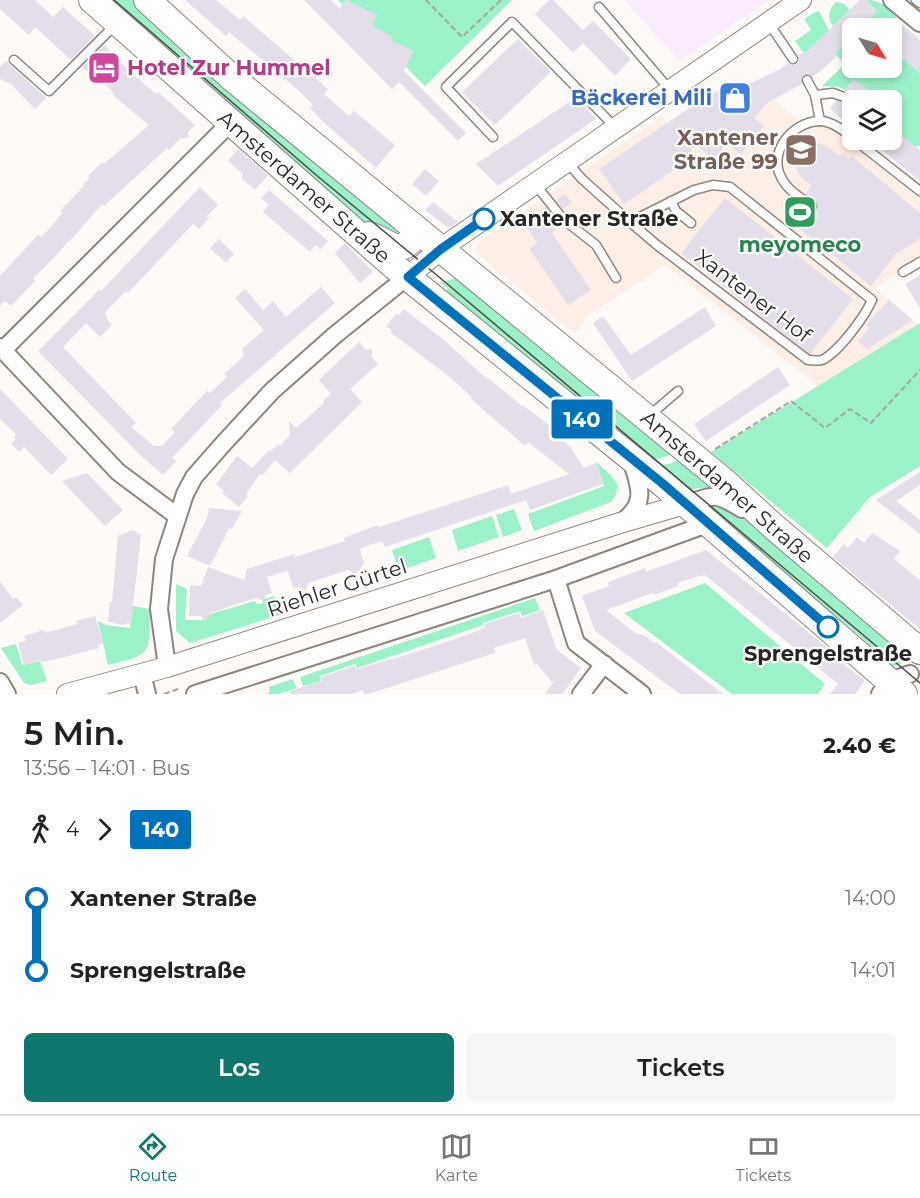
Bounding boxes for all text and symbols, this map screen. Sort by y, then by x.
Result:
north arrow [842,18,902,78]
map controls [842,18,902,150]
hotel icon: Hotel Zur Hummel [86,50,122,86]
place label: Hotel Zur Hummel [127,55,331,80]
shop icon: Bäckerei Mili [717,80,753,116]
place label: Bäckerei Mili [571,85,712,110]
button: layers [842,90,902,150]
street label: Amsterdamer Straße [213,105,396,268]
place label: Xantener Straße 99 [674,125,778,174]
school or university icon: Xantener Straße 99 [783,132,819,168]
sports icon: meyomeco [782,194,818,230]
place label: Xantener Straße [500,206,678,231]
marker: Xantener Straße [473,208,495,230]
place label: meyomeco [739,232,862,257]
street label: Xantener Hof [690,244,817,348]
line badge: 140 [548,400,616,438]
street label: Amsterdamer Straße [636,405,819,568]
text: 140 [564,407,600,432]
street label: Riehler Gürtel [264,553,410,622]
marker: Sprengelstraße [817,616,839,638]
place label: Sprengelstraße [744,641,912,666]
text: 5 Min. [24,713,124,753]
text: 2.40 € [823,732,896,759]
text: 13:56 – 14:01 · Bus [24,756,190,780]
icon: walk [24,813,57,846]
icon: forward [88,813,121,846]
text: 4 [66,817,79,841]
text: 140 [142,817,179,842]
text: Xantener Straße [70,885,257,912]
text: 14:00 [845,886,896,910]
text: Sprengelstraße [70,957,246,984]
text: 14:01 [851,958,896,982]
button: Los [24,1033,454,1102]
button: Tickets [466,1033,896,1102]
tab: Route [129,1130,177,1185]
tab: Karte [435,1130,478,1185]
tab: Tickets [736,1130,791,1185]

